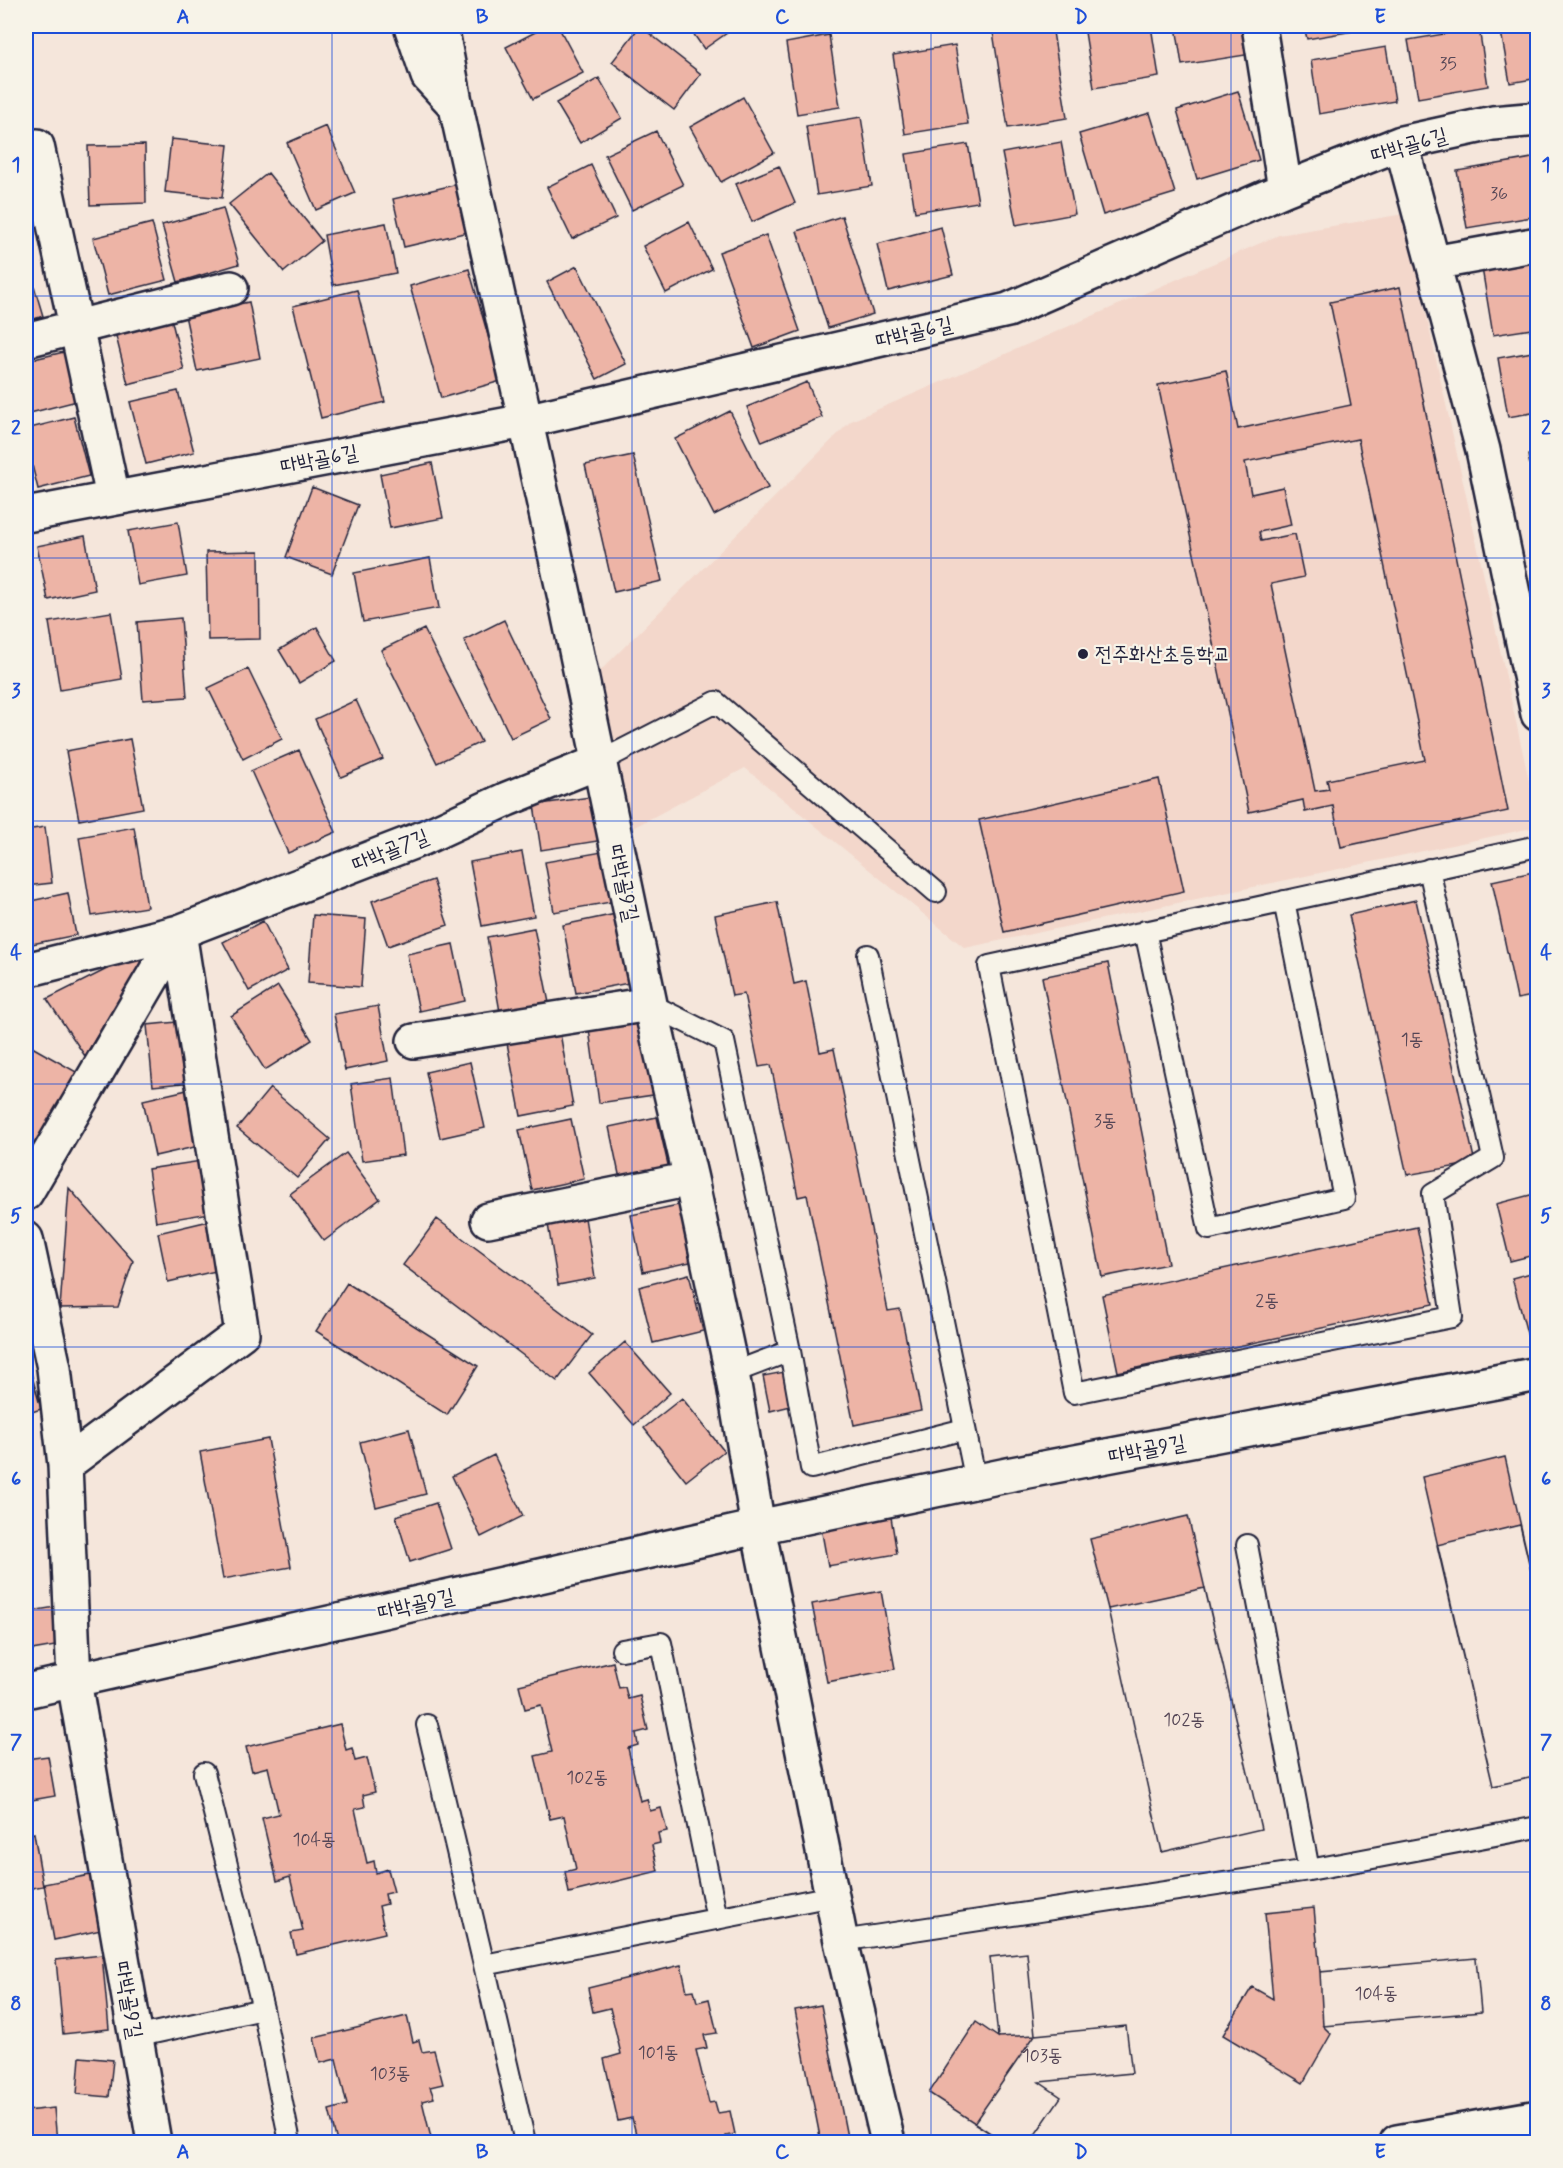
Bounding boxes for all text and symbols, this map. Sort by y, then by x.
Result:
text: A [176,4,190,31]
text: B [476,4,489,31]
text: C [775,4,790,31]
text: D [1074,4,1088,31]
text: E [1374,4,1386,31]
house number: 35 [1439,52,1457,76]
street label: 따박골6길 [1368,122,1451,170]
text: 1 [12,152,20,179]
text: 1 [1542,152,1550,179]
house number: 36 [1490,182,1508,206]
street label: 따박골6길 [873,310,956,355]
text: 2 [11,415,21,442]
text: 2 [1541,415,1551,442]
street label: 따박골6길 [278,439,360,481]
place label: 전주화산초등학교 [1095,641,1230,669]
marker: 전주화산초등학교 [1076,647,1090,661]
text: 3 [11,678,21,705]
text: 3 [1541,678,1551,705]
street label: 따박골7길 [348,823,433,879]
street label: 따박골9길 [601,842,645,924]
text: 4 [10,940,22,967]
text: 4 [1540,940,1552,967]
house number: 1동 [1401,1028,1423,1052]
house number: 3동 [1094,1109,1116,1133]
text: 5 [10,1203,22,1230]
text: 5 [1540,1203,1552,1230]
house number: 2동 [1255,1289,1279,1313]
street label: 따박골9길 [1106,1429,1188,1471]
text: 6 [11,1466,21,1493]
text: 6 [1541,1466,1551,1493]
street label: 따박골9길 [375,1583,457,1627]
house number: 102동 [1163,1708,1205,1732]
text: 7 [10,1729,22,1756]
text: 7 [1540,1729,1552,1756]
house number: 102동 [566,1766,608,1790]
house number: 104동 [292,1828,336,1852]
street label: 따박골9길 [107,1959,149,2041]
house number: 104동 [1354,1982,1398,2006]
text: 8 [10,1991,22,2018]
text: 8 [1540,1991,1552,2018]
house number: 101동 [638,2041,678,2065]
house number: 103동 [1022,2044,1062,2068]
house number: 103동 [370,2062,410,2086]
text: A [176,2139,190,2166]
text: B [476,2139,489,2166]
text: C [775,2139,790,2166]
text: D [1074,2139,1088,2166]
text: E [1374,2139,1386,2166]

